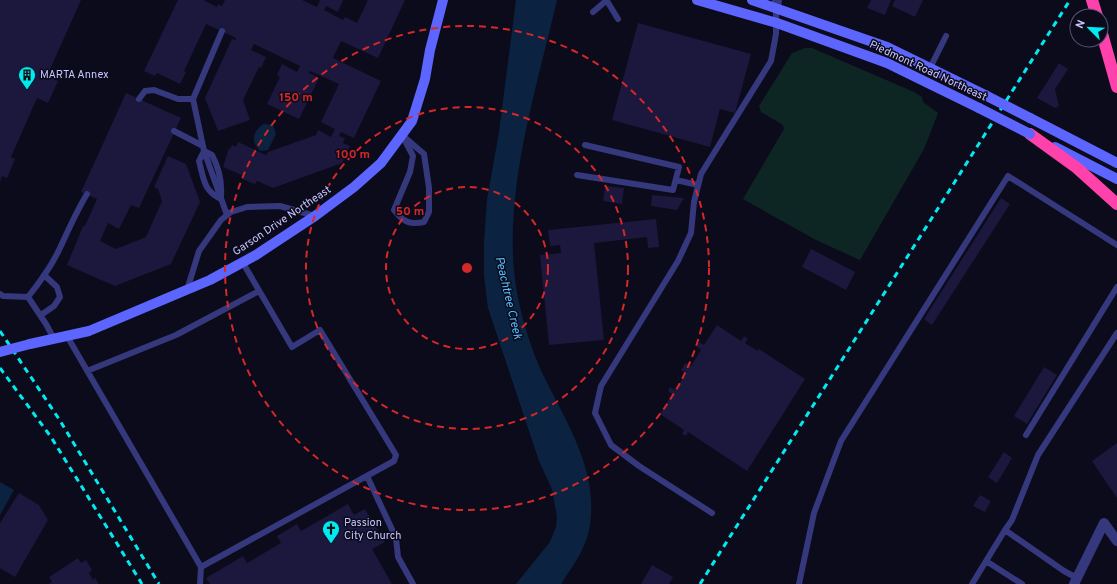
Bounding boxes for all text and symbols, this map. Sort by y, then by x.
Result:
north arrow [1069,8,1109,48]
text: N [1073,18,1089,31]
street label: Piedmont Road Northeast [867,38,989,104]
building icon: MARTA Annex [17,65,37,90]
place label: MARTA Annex [40,68,109,82]
text: 150 m [279,90,313,106]
text: 100 m [336,147,370,163]
street label: Garson Drive Northeast [230,183,334,259]
text: 50 m [396,204,424,220]
water label: Peachtree Creek [491,255,526,342]
centre of rings [460,261,474,275]
place label: Passion City Church [344,516,402,543]
church icon: Passion City Church [321,519,341,544]

